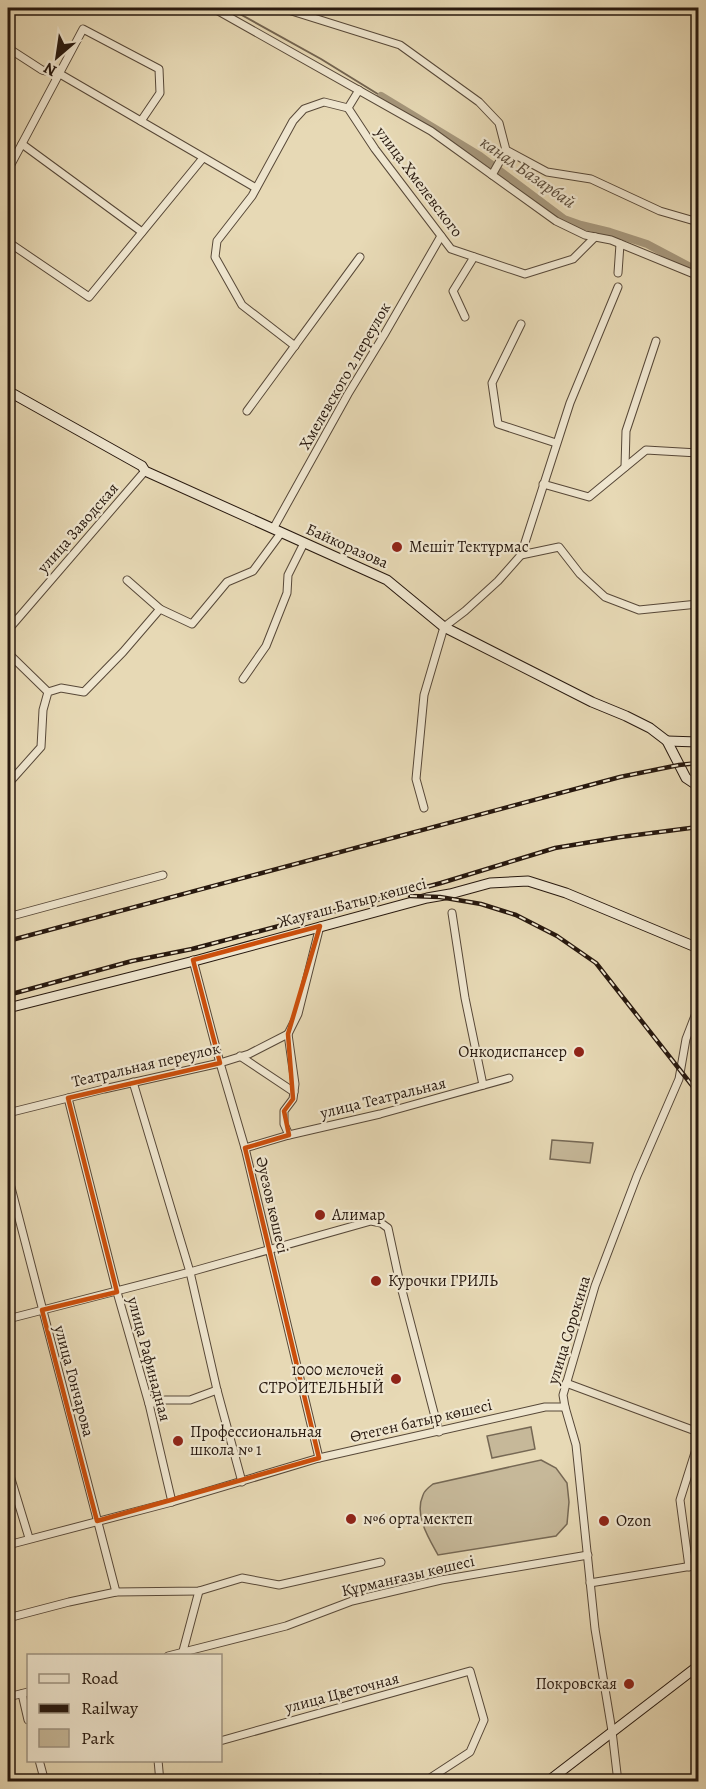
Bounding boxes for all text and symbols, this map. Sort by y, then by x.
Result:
north arrow [27,27,87,87]
text: N [39,57,61,82]
street label: улица Хмелевского [370,121,468,242]
water label: канал Базарбай [475,130,581,214]
street label: Хмелевского 2 переулок [294,298,396,454]
street label: улица Заводская [32,478,124,579]
street label: Байкоразова [302,518,392,574]
place label: Мешіт Тектұрмас [409,536,529,558]
marker: Мешіт Тектұрмас [390,540,404,554]
street label: Жауғаш Батыр көшесі [275,873,429,933]
street label: Театральная переулок [70,1037,222,1093]
place label: Онкодиспансер [458,1041,567,1063]
marker: Онкодиспансер [572,1045,586,1059]
street label: улица Театральная [317,1072,448,1124]
street label: Әуезов көшесі [250,1154,294,1256]
place label: Алимар [331,1204,385,1226]
marker: Алимар [313,1208,327,1222]
place label: Курочки ГРИЛЬ [388,1270,498,1292]
street label: улица Сорокина [542,1272,596,1388]
marker: Курочки ГРИЛЬ [369,1274,383,1288]
street label: улица Рафинадная [122,1293,176,1424]
street label: улица Гончарова [48,1322,100,1440]
place label: 1000 мелочей СТРОИТЕЛЬНЫЙ [259,1359,384,1399]
marker: 1000 мелочей СТРОИТЕЛЬНЫЙ [389,1372,403,1386]
street label: Өтеген батыр көшесі [348,1394,494,1448]
place label: Профессиональная школа № 1 [190,1421,322,1461]
marker: Профессиональная школа № 1 [171,1434,185,1448]
place label: №6 орта мектеп [363,1508,473,1530]
place label: Ozon [616,1510,651,1532]
marker: №6 орта мектеп [344,1512,358,1526]
marker: Ozon [597,1514,611,1528]
street label: Құрманғазы көшесі [339,1550,477,1602]
legend [27,1654,222,1762]
text: Road [81,1666,119,1690]
street label: улица Цветочная [281,1667,402,1719]
place label: Покровская [535,1673,617,1695]
marker: Покровская [622,1677,636,1691]
text: Railway [81,1696,139,1720]
text: Park [81,1726,115,1750]

